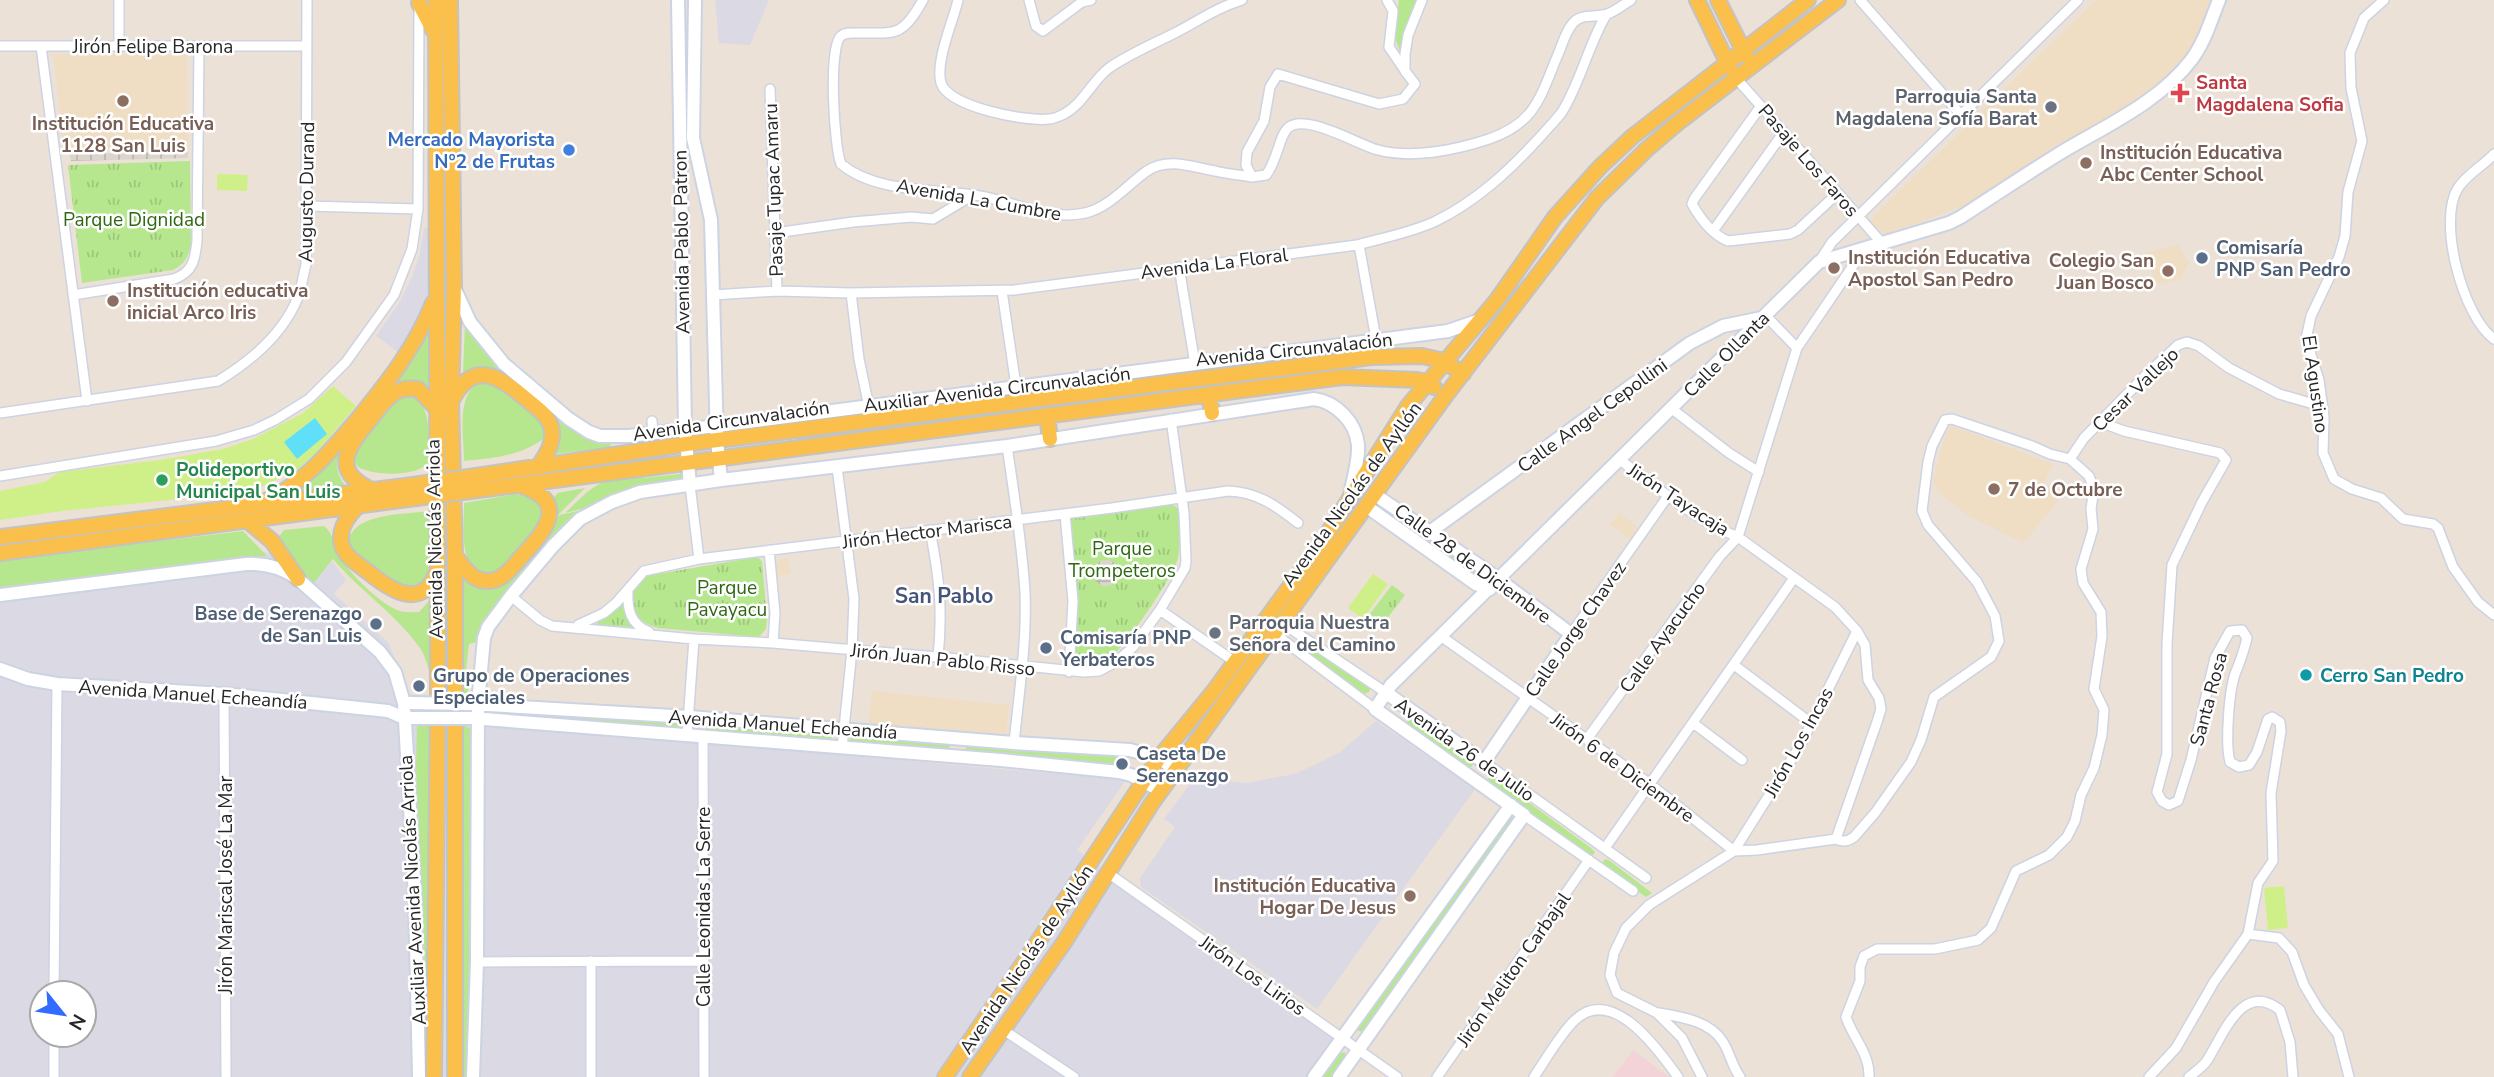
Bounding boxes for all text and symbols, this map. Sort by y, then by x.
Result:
street label: Jirón Felipe Barona [72,34,233,60]
place label: Santa Magdalena Sofia [2196,70,2344,118]
marker: Santa Magdalena Sofia [2170,83,2190,103]
place label: Parroquia Santa Magdalena Sofía Barat [1835,84,2038,132]
marker: Institución Educativa 1128 San Luis [115,93,131,109]
street label: Pasaje Los Faros [1752,99,1865,223]
marker: Parroquia Santa Magdalena Sofía Barat [2043,99,2059,115]
street label: Pasaje Tupac Amaru [758,103,790,277]
place label: Institución Educativa 1128 San Luis [32,111,214,159]
street label: Augusto Durand [293,121,321,263]
place label: Mercado Mayorista N°2 de Frutas [387,127,555,175]
place label: Institución Educativa Abc Center School [2100,140,2282,188]
marker: Mercado Mayorista N°2 de Frutas [561,142,577,158]
street label: Avenida Pablo Patron [667,150,697,334]
marker: Institución Educativa Abc Center School [2078,155,2094,171]
street label: Avenida La Cumbre [894,173,1063,227]
park label: Parque Dignidad [63,207,205,233]
place label: Comisaría PNP San Pedro [2216,235,2351,283]
street label: Avenida La Floral [1139,242,1290,286]
place label: Institución Educativa Apostol San Pedro [1848,245,2030,293]
place label: Colegio San Juan Bosco [2049,248,2154,296]
marker: Comisaría PNP San Pedro [2194,250,2210,266]
marker: Institución Educativa Apostol San Pedro [1826,260,1842,276]
marker: Colegio San Juan Bosco [2160,263,2176,279]
place label: Institución educativa inicial Arco Iris [127,278,308,326]
marker: Institución educativa inicial Arco Iris [105,293,121,309]
street label: Calle Ollanta [1678,306,1776,404]
street label: Avenida Circunvalación [1194,327,1394,373]
street label: El Agustino [2295,334,2335,435]
street label: Cesar Vallejo [2087,342,2185,438]
street label: Calle Angel Cepollini [1512,352,1673,479]
street label: Auxiliar Avenida Circunvalación [862,361,1132,419]
street label: Avenida Circunvalación [631,394,831,448]
street label: Avenida Nicolás de Ayllón [1276,397,1428,593]
street label: Avenida Nicolás Arriola [420,439,450,639]
place label: Polideportivo Municipal San Luis [176,457,340,505]
street label: Jirón Tayacaja [1622,457,1734,542]
marker: Polideportivo Municipal San Luis [154,472,170,488]
place label: 7 de Octubre [2008,477,2123,503]
marker: 7 de Octubre [1986,481,2002,497]
street label: Calle 28 de Diciembre [1389,498,1556,630]
street label: Jirón Hector Marisca [840,509,1014,555]
park label: Parque Trompeteros [1068,536,1176,584]
street label: Calle Jorge Chavez [1519,556,1633,703]
park label: Parque Pavayacu [687,575,767,623]
street label: Calle Ayacucho [1614,577,1712,698]
district label: San Pablo [895,582,993,610]
place label: Base de Serenazgo de San Luis [194,601,362,649]
place label: Parroquia Nuestra Señora del Camino [1229,610,1396,658]
marker: Base de Serenazgo de San Luis [368,616,384,632]
place label: Comisaría PNP Yerbateros [1059,625,1191,673]
marker: Parroquia Nuestra Señora del Camino [1207,625,1223,641]
street label: Jirón Juan Pablo Risso [848,637,1037,683]
marker: Comisaría PNP Yerbateros [1038,640,1054,656]
street label: Santa Rosa [2184,649,2234,749]
place label: Grupo de Operaciones Especiales [433,663,630,711]
place label: Cerro San Pedro [2320,663,2464,689]
marker: Cerro San Pedro [2298,667,2314,683]
street label: Avenida Manuel Echeandía [77,674,308,716]
marker: Grupo de Operaciones Especiales [411,678,427,694]
street label: Jirón Los Incas [1757,683,1840,803]
street label: Avenida 26 de Julio [1389,692,1540,808]
street label: Avenida Manuel Echeandía [667,704,898,746]
street label: Jirón 6 de Diciembre [1544,706,1700,829]
place label: Caseta De Serenazgo [1136,741,1229,789]
street label: Auxiliar Avenida Nicolás Arriola [393,754,433,1026]
marker: Caseta De Serenazgo [1114,756,1130,772]
street label: Jirón Mariscal José La Mar [213,775,239,995]
street label: Calle Leonidas La Serre [691,807,717,1007]
street label: Avenida Nicolás de Ayllón [954,860,1100,1059]
place label: Institución Educativa Hogar De Jesus [1214,873,1396,921]
street label: Jirón Meliton Carbajal [1450,887,1577,1053]
marker: Institución Educativa Hogar De Jesus [1402,888,1418,904]
street label: Jirón Los Lirios [1193,929,1311,1022]
north arrow [28,979,98,1049]
text: N [62,1009,92,1035]

